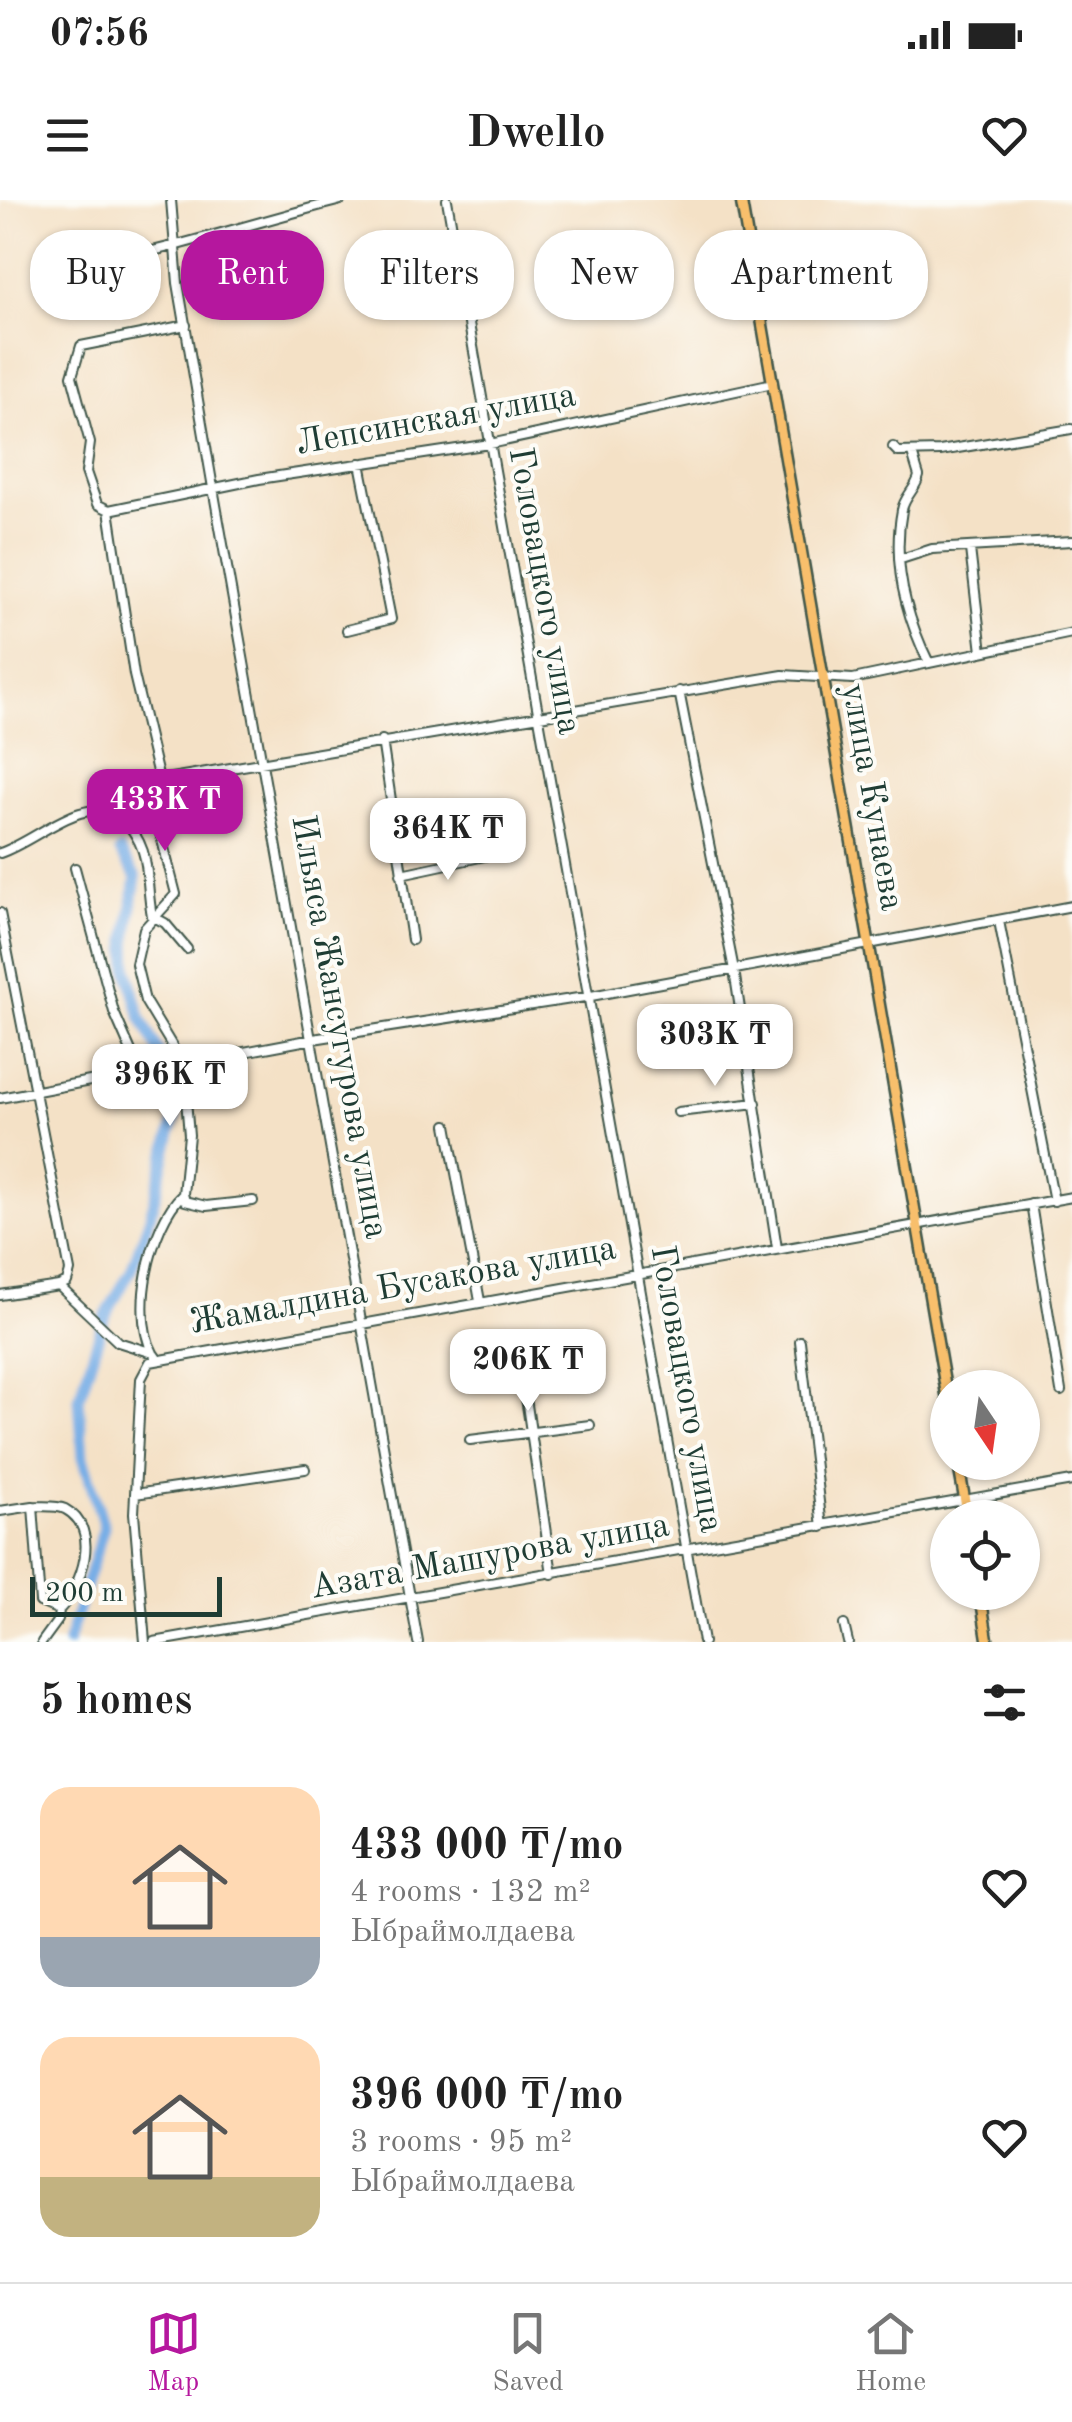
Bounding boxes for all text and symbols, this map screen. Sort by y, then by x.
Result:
text: 07:56 [50,16,149,54]
icon: menu [40,108,95,163]
icon: heart [977,108,1032,163]
text: Dwello [466,112,606,157]
chip: Buy [30,230,161,320]
chip: Rent [181,230,324,320]
chip: Filters [344,230,514,320]
chip: New [534,230,674,320]
chip: Apartment [694,230,928,320]
street label: Лепсинская улица [293,378,579,462]
street label: Головацкого улица [502,445,586,737]
street label: улица Кунаева [835,681,909,913]
pin: 433K ₸ [84,769,246,854]
text: 433K ₸ [109,785,221,817]
pin: 364K ₸ [367,798,529,883]
street label: Ильяса Жансугурова улица [284,812,394,1242]
text: 364K ₸ [392,814,504,846]
pin: 303K ₸ [634,1004,796,1089]
text: 303K ₸ [659,1020,771,1052]
pin: 396K ₸ [89,1044,251,1129]
text: 396K ₸ [114,1060,226,1092]
street label: Жамалдина Бусакова улица [187,1231,619,1341]
street label: Головацкого улица [644,1243,728,1535]
pin: 206K ₸ [447,1329,609,1414]
text: 206K ₸ [472,1345,584,1377]
north arrow [930,1370,1040,1480]
map controls [930,1370,1040,1610]
button: locate [930,1500,1040,1610]
street label: Азата Машурова улица [308,1508,672,1606]
scale bar [30,1572,222,1616]
text: 200 m [45,1580,124,1608]
icon: filters [977,1675,1032,1730]
text: 5 homes [40,1681,192,1723]
text: 433 000 ₸/mo [350,1826,623,1868]
icon: home [120,1827,240,1947]
icon: heart [977,1860,1032,1915]
text: 4 rooms · 132 m² [350,1877,591,1909]
text: Ыбраймолдаева [350,1917,575,1949]
text: 396 000 ₸/mo [350,2076,623,2118]
icon: home [120,2077,240,2197]
icon: heart [977,2110,1032,2165]
text: 3 rooms · 95 m² [350,2127,572,2159]
text: Ыбраймолдаева [350,2167,575,2199]
tab: Map [146,2306,201,2401]
tab: Saved [492,2306,564,2401]
tab: Home [855,2306,926,2401]

